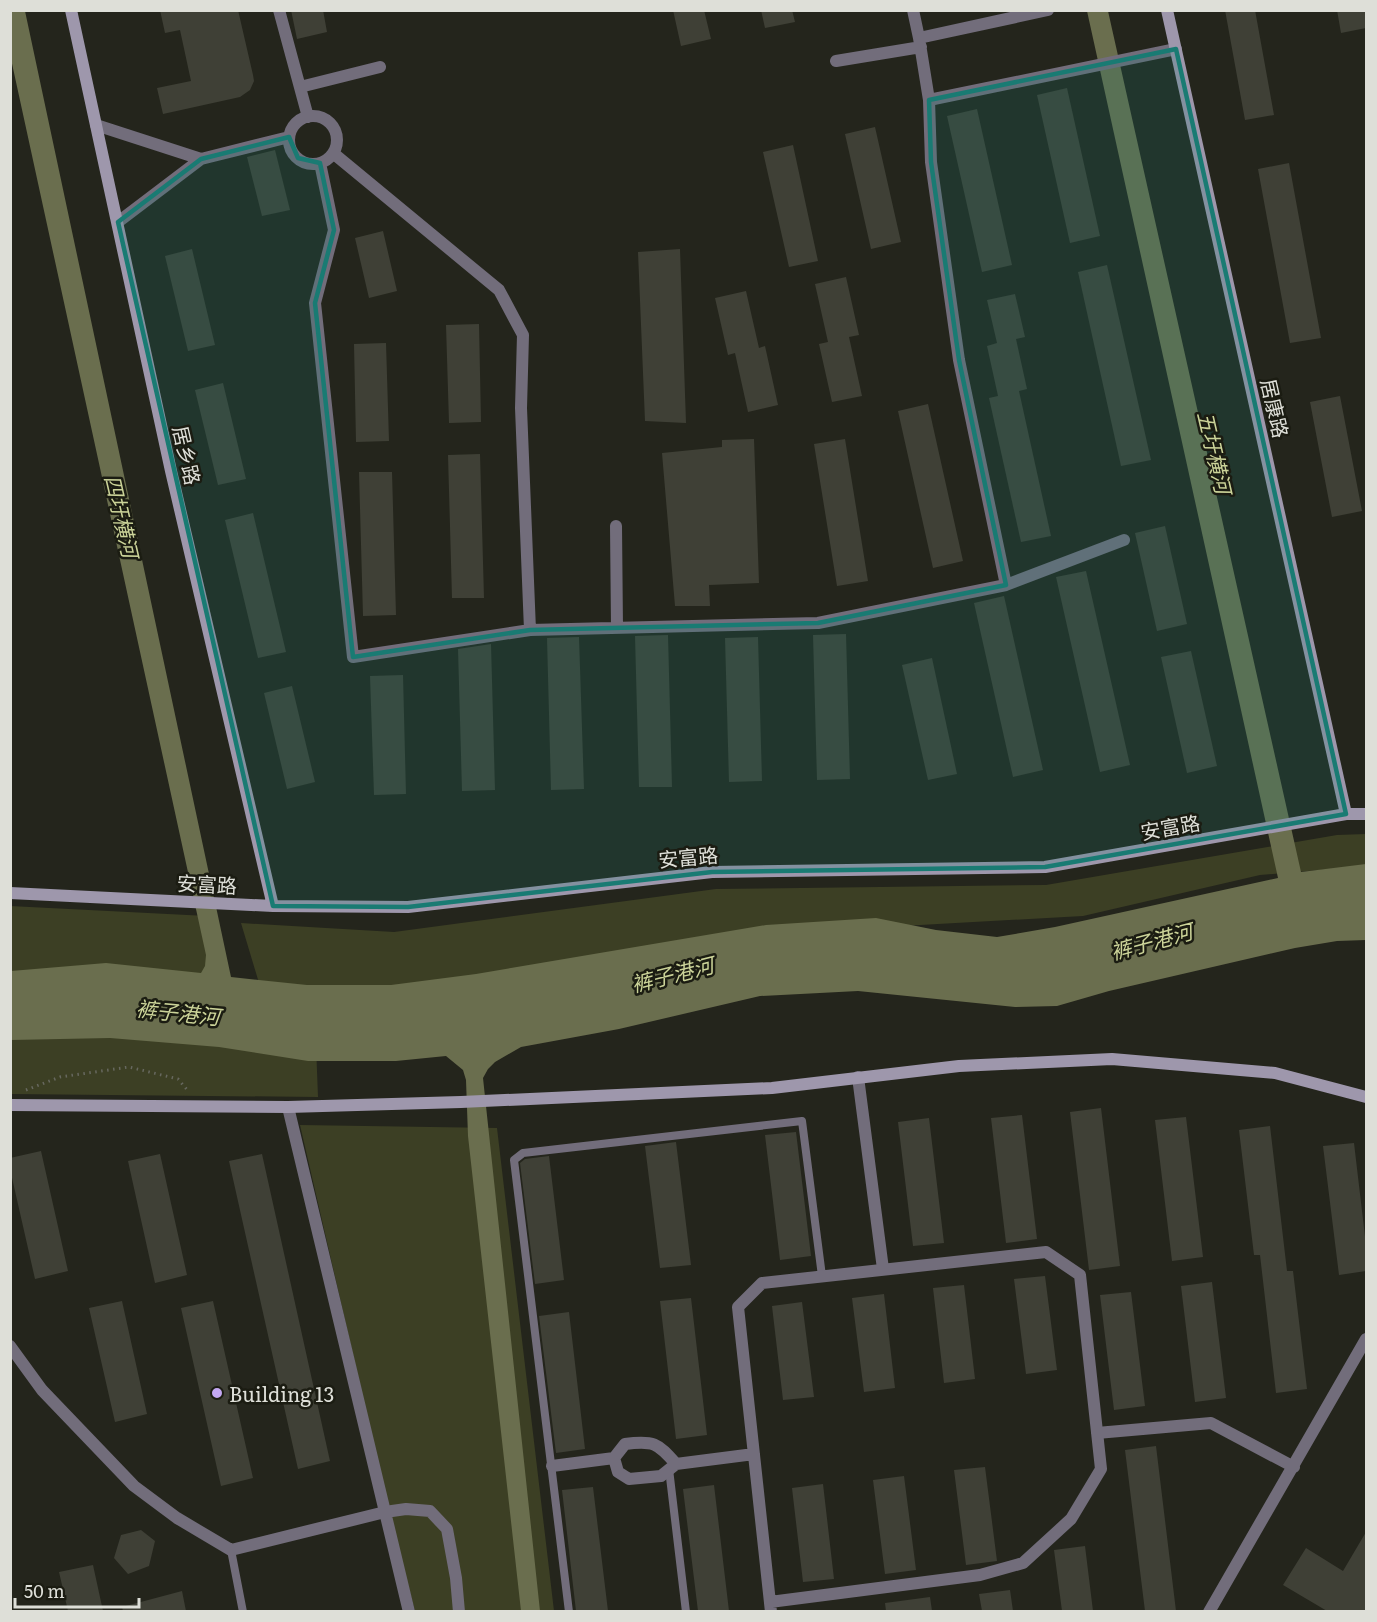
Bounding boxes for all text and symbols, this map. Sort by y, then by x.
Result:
street label: 居康路 [1255,375,1297,441]
water label: 五圩横河 [1191,408,1241,500]
street label: 居乡路 [167,422,209,488]
water label: 四圩横河 [98,472,148,564]
street label: 安富路 [1138,806,1202,846]
street label: 安富路 [657,838,719,874]
street label: 安富路 [176,866,238,900]
water label: 裤子港河 [1106,913,1199,966]
water label: 裤子港河 [627,947,720,998]
water label: 裤子港河 [135,991,225,1031]
place label: Building 13 [229,1378,334,1408]
marker: Building 13 [210,1386,224,1400]
scale bar [15,1571,140,1609]
text: 50 m [24,1577,65,1604]

